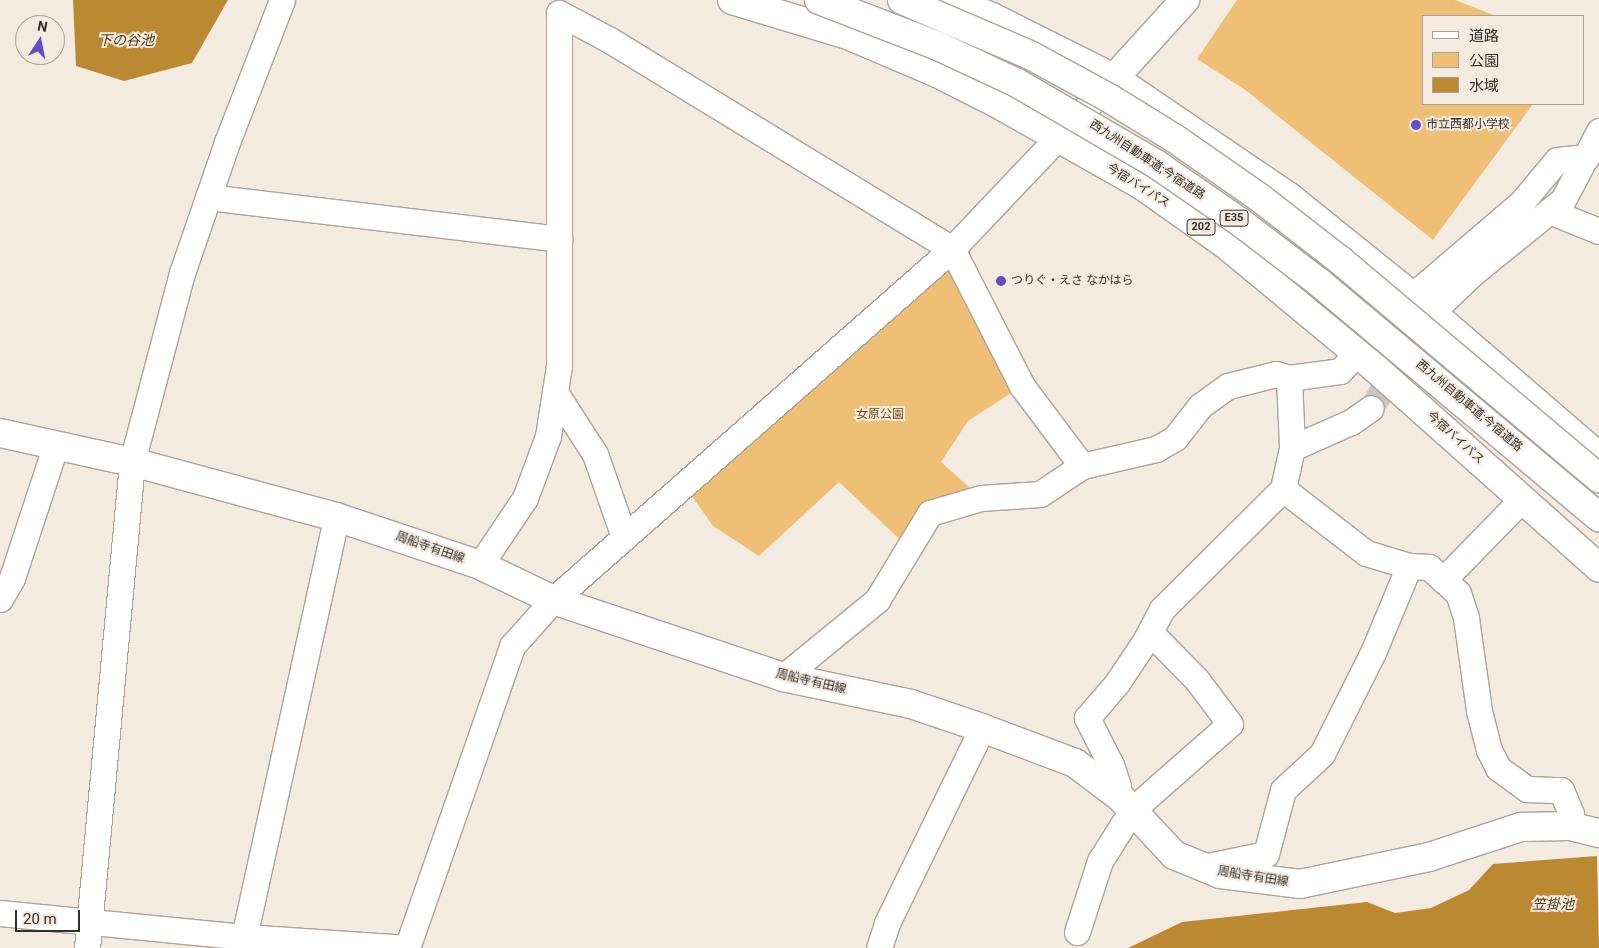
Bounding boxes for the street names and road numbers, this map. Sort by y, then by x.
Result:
street label: 西九州自動車道;今宿道路 [1087,117,1207,203]
street label: 今宿バイパス [1104,161,1172,211]
road number: E35 [1219,210,1249,227]
road number: 202 [1186,218,1216,236]
street label: 西九州自動車道;今宿道路 [1413,357,1525,455]
street label: 今宿バイパス [1423,409,1487,467]
street label: 周船寺有田線 [394,529,466,567]
street label: 周船寺有田線 [774,667,848,697]
street label: 周船寺有田線 [1216,864,1290,890]

